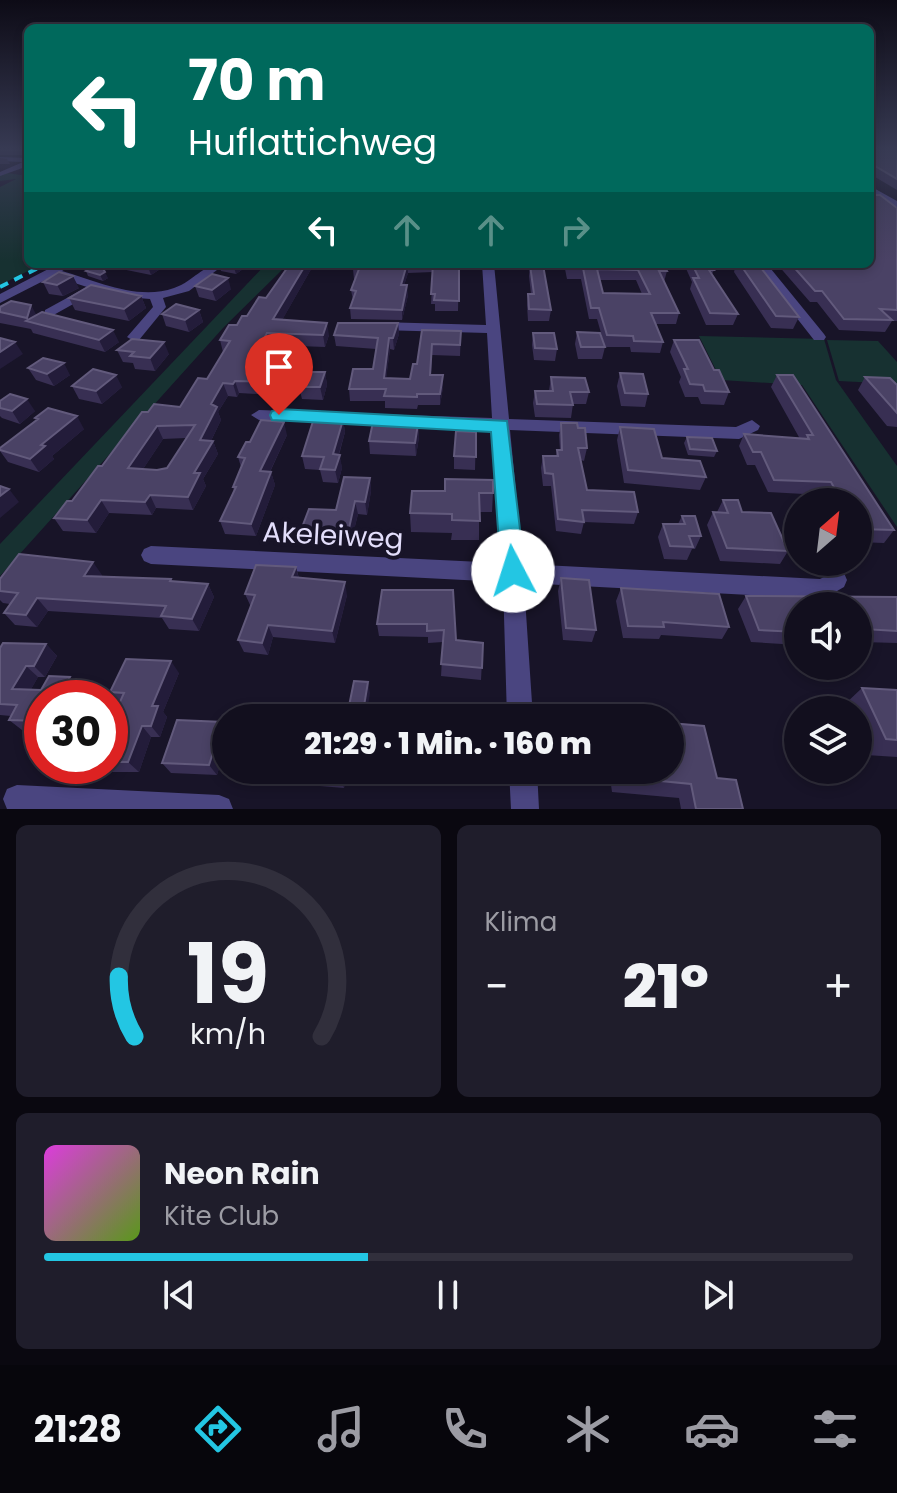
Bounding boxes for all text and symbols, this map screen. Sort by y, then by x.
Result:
text: 70 m [188,41,326,120]
icon: left [56,56,160,160]
text: Huflattichweg [188,117,437,168]
icon: left [301,208,345,252]
icon: ahead [385,208,429,252]
icon: ahead [469,208,513,252]
icon: right [553,208,597,252]
pin [245,333,313,415]
icon: arrive [257,345,301,389]
north arrow [784,488,872,576]
map controls [784,488,872,784]
street label: Akeleiweg [262,512,404,559]
position arrow [471,529,555,613]
button: sound [784,592,872,680]
speed limit sign: 30 [24,680,128,784]
button: layers [784,696,872,784]
text: 21:29 · 1 Min. · 160 m [304,722,592,765]
text: Klima [485,904,557,940]
text: 19 [187,916,269,1032]
text: 21° [623,945,709,1029]
text: − [485,956,509,1017]
text: + [823,956,853,1017]
text: km/h [190,1014,266,1054]
text: Neon Rain [164,1152,320,1195]
text: Kite Club [164,1198,279,1234]
icon: previous [157,1273,201,1317]
icon: pause [426,1273,470,1317]
icon: next [696,1273,740,1317]
icon: directions [190,1401,246,1457]
icon: music [313,1401,369,1457]
icon: phone [437,1401,493,1457]
icon: climate [560,1401,616,1457]
icon: car [684,1401,740,1457]
icon: filters [807,1401,863,1457]
text: 21:28 [34,1404,122,1455]

